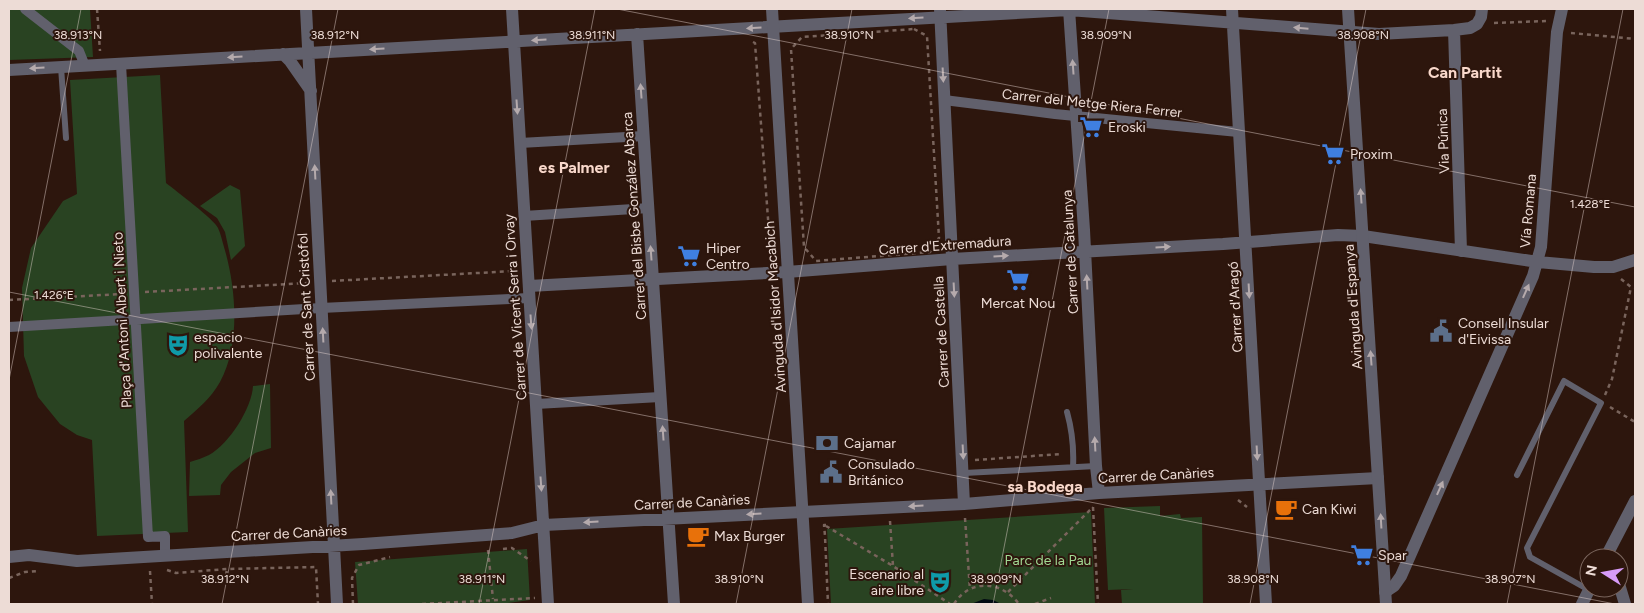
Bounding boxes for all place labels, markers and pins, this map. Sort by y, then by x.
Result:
supermarket icon: Eroski [1078,114,1104,140]
place label: Eroski [1108,119,1146,136]
supermarket icon: Proxim [1320,141,1346,167]
place label: Proxim [1350,146,1393,163]
place label: Hiper Centro [706,240,750,273]
supermarket icon: Hiper Centro [676,243,702,269]
supermarket icon: Mercat Nou [1005,267,1031,293]
place label: Mercat Nou [981,295,1055,312]
place label: Consell Insular d'Eivissa [1458,315,1549,348]
public building icon: Consell Insular d'Eivissa [1428,318,1454,344]
place label: espacio polivalente [194,329,263,362]
theatre icon: espacio polivalente [165,332,191,358]
bank icon: Cajamar [814,430,840,456]
place label: Cajamar [844,435,896,452]
place label: Consulado Británico [848,456,915,489]
public building icon: Consulado Británico [818,459,844,485]
cafe icon: Can Kiwi [1273,496,1299,522]
place label: Can Kiwi [1302,501,1357,518]
cafe icon: Max Burger [685,523,711,549]
place label: Max Burger [714,528,785,545]
supermarket icon: Spar [1349,542,1375,568]
place label: Spar [1378,547,1407,564]
place label: Escenario al aire libre [849,566,924,599]
theatre icon: Escenario al aire libre [927,569,953,595]

